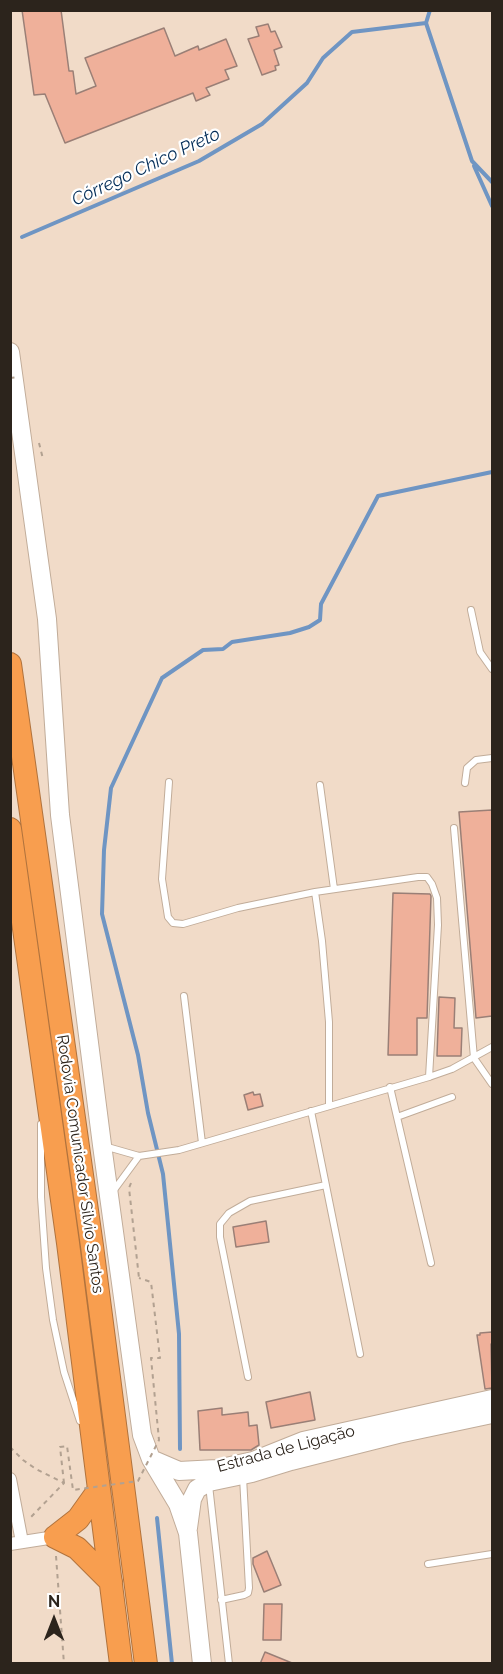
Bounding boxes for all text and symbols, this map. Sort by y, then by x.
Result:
water label: Córrego Chico Preto [68,123,224,211]
street label: Rodovia Comunicador Silvio Santos [52,1033,108,1295]
street label: Estrada de Ligação [215,1421,357,1477]
north arrow [24,1590,84,1650]
text: N [48,1592,60,1611]

